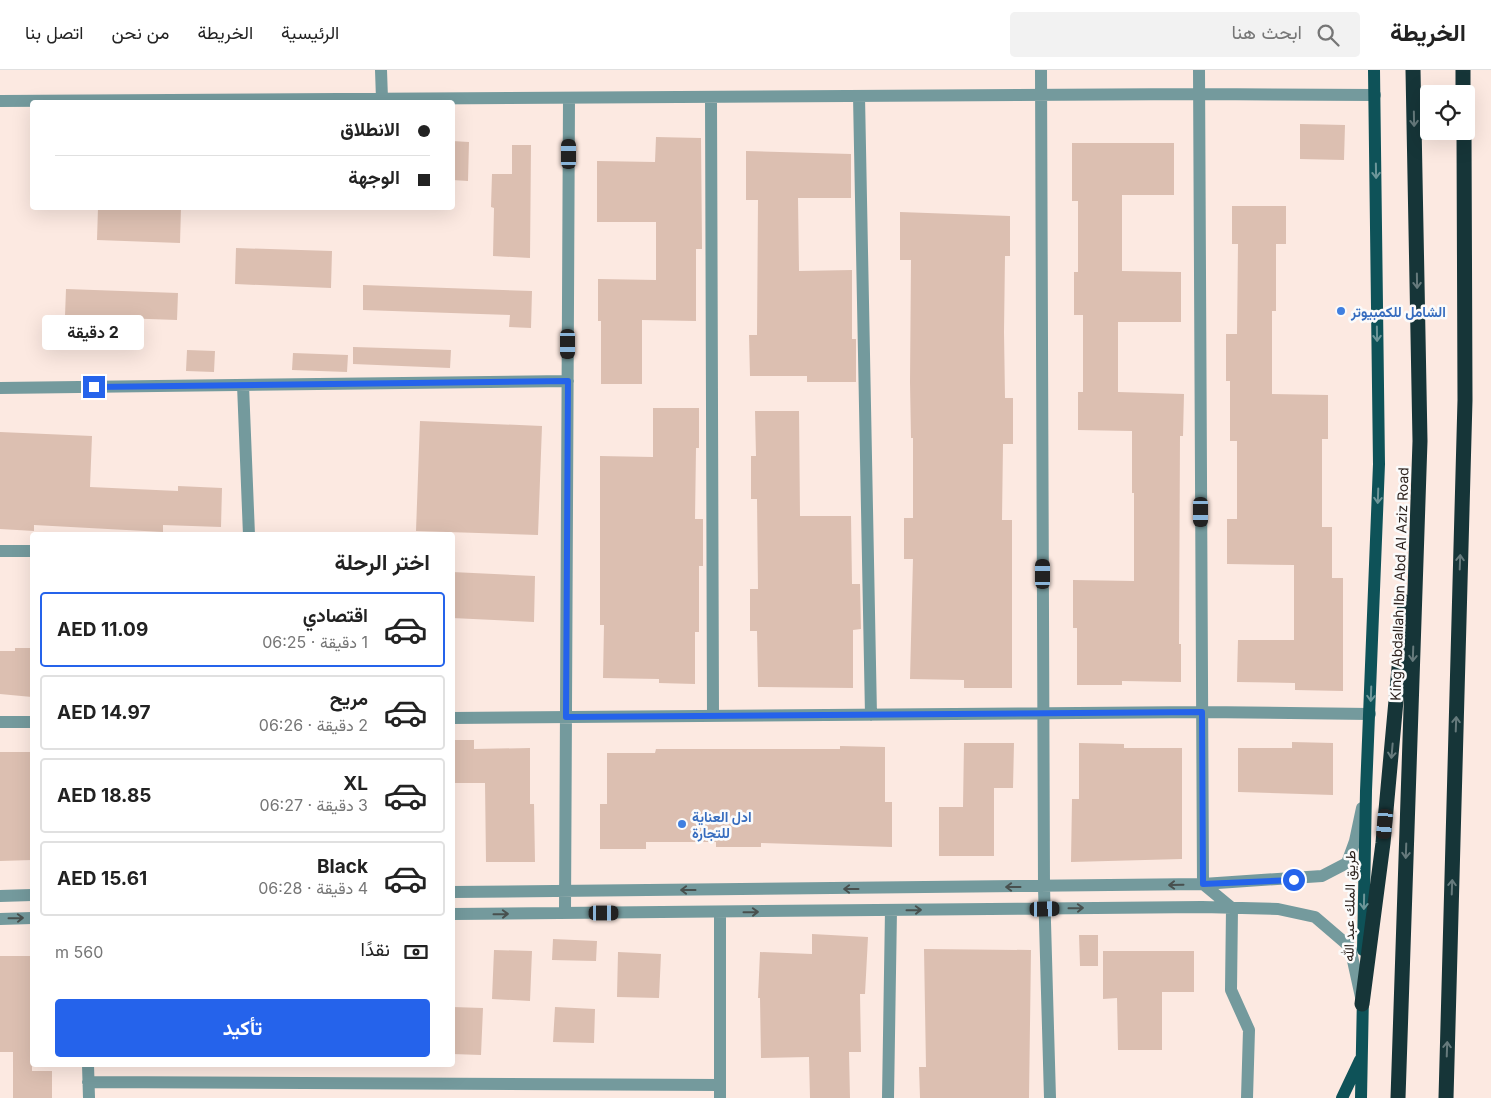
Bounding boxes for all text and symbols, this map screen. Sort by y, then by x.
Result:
search box [1010,12,1360,57]
text: الخريطة [1390,18,1466,47]
text: ابحث هنا [1231,21,1302,44]
icon: search [1314,21,1342,49]
text: اتصل بنا [25,22,83,43]
text: من نحن [111,22,169,43]
text: الخريطة [197,22,253,43]
text: الرئيسية [281,22,339,43]
map controls [1420,85,1475,140]
button: locate [1420,85,1475,140]
one-way arrow [1409,110,1419,126]
text: الانطلاق [340,118,400,141]
car [561,139,576,169]
one-way arrow [1371,163,1380,179]
text: الوجهة [348,166,400,189]
one-way arrow [1412,273,1421,289]
place label: الشامل للكمبيوتر [1350,303,1446,321]
marker: الشامل للكمبيوتر [1335,305,1347,317]
callout: 2 دقيقة [43,314,145,350]
text: 2 دقيقة [67,322,119,342]
one-way arrow [1373,325,1382,341]
car [560,329,575,359]
route end [83,376,105,398]
street label: King Abdallah Ibn Abd Al Aziz Road [1386,467,1412,701]
one-way arrow [1373,488,1382,504]
car [1193,497,1208,527]
text: اختر الرحلة [335,549,430,575]
one-way arrow [1456,554,1465,570]
car [1035,559,1050,589]
text: اقتصادي [303,604,368,627]
icon: car [383,607,428,652]
text: AED 11.09 [57,618,148,641]
text: 1 دقيقة · 06:25 [262,632,368,652]
one-way arrow [1408,645,1417,661]
one-way arrow [1366,685,1375,701]
text: مريح [330,687,368,710]
icon: car [383,690,428,735]
text: AED 14.97 [57,701,150,724]
text: 2 دقيقة · 06:26 [259,715,368,735]
one-way arrow [1451,717,1461,733]
one-way arrow [1387,743,1396,759]
text: XL [343,772,368,795]
icon: car [383,773,428,818]
text: AED 18.85 [57,784,151,807]
text: 3 دقيقة · 06:27 [260,795,368,815]
place label: ادل العناية للتجارة [692,808,752,842]
car [1376,808,1393,840]
marker: ادل العناية للتجارة [676,818,688,830]
one-way arrow [1402,843,1411,859]
street label: طريق الملك عبد الله [1340,850,1359,962]
text: Black [317,855,368,878]
icon: car [383,856,428,901]
text: AED 15.61 [57,867,147,890]
route start [1283,869,1305,891]
text: 4 دقيقة · 06:28 [258,878,368,898]
one-way arrow [1447,879,1457,896]
one-way arrow [1168,880,1184,890]
one-way arrow [1006,882,1022,892]
one-way arrow [843,884,860,894]
one-way arrow [681,885,697,895]
one-way arrow [1359,894,1369,910]
car [1029,901,1060,917]
one-way arrow [1068,903,1084,913]
one-way arrow [905,905,921,915]
car [589,906,619,921]
one-way arrow [742,907,759,917]
one-way arrow [492,909,509,919]
one-way arrow [8,914,24,923]
text: نقدًا [361,938,390,961]
icon: cash [402,938,430,966]
text: 560 m [55,942,103,962]
button: تأكيد [55,999,430,1057]
one-way arrow [1443,1042,1452,1058]

